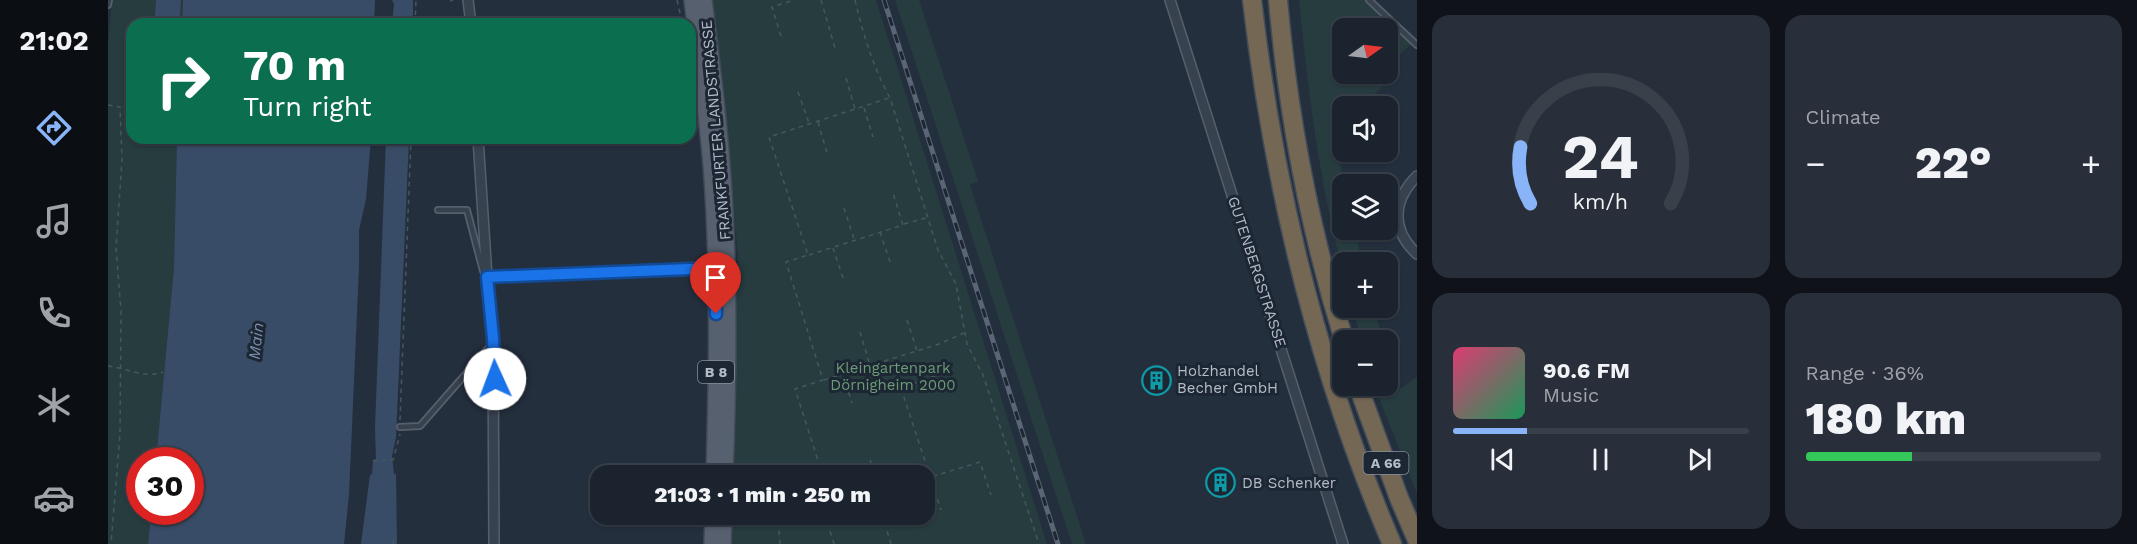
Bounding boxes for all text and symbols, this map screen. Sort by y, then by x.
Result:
north arrow [1332,18,1398,84]
map controls [1332,18,1398,396]
street label: FRANKFURTER LANDSTRASSE [697,19,735,241]
text: 21:02 [19,25,89,57]
text: 70 m [243,41,346,90]
icon: right [144,42,222,120]
text: Turn right [243,91,372,123]
button: sound [1332,96,1398,162]
text: Climate [1806,105,1881,129]
icon: directions [33,107,75,149]
text: 24 [1562,120,1639,193]
text: 22° [1915,136,1992,189]
text: − [1806,144,1825,183]
text: + [2081,144,2101,183]
button: layers [1332,174,1398,240]
text: km/h [1573,189,1628,214]
street label: GUTENBERGSTRASSE [1224,194,1290,350]
icon: music [33,200,75,242]
pin [690,252,741,314]
button: + [1332,252,1398,318]
icon: arrive [699,261,732,294]
icon: phone [33,292,75,334]
water label: Main [245,322,267,360]
button: − [1332,330,1398,396]
position arrow [463,347,527,411]
text: 90.6 FM [1543,358,1630,383]
park label: Kleingartenpark Dörnigheim 2000 [830,359,956,394]
road number: B 8 [698,361,734,383]
text: Range · 36% [1806,361,1924,385]
place label: Holzhandel Becher GmbH [1177,362,1278,397]
building icon: Holzhandel Becher GmbH [1140,364,1172,396]
text: Music [1543,383,1599,407]
icon: climate [33,384,75,426]
text: 180 km [1806,392,1966,445]
icon: previous [1486,443,1519,476]
icon: pause [1584,443,1617,476]
icon: next [1683,443,1716,476]
speed limit sign: 30 [126,447,204,525]
road number: A 66 [1364,452,1408,474]
building icon: DB Schenker [1205,467,1237,499]
place label: DB Schenker [1242,474,1336,492]
icon: car [33,477,75,519]
text: 21:03 · 1 min · 250 m [654,482,871,507]

